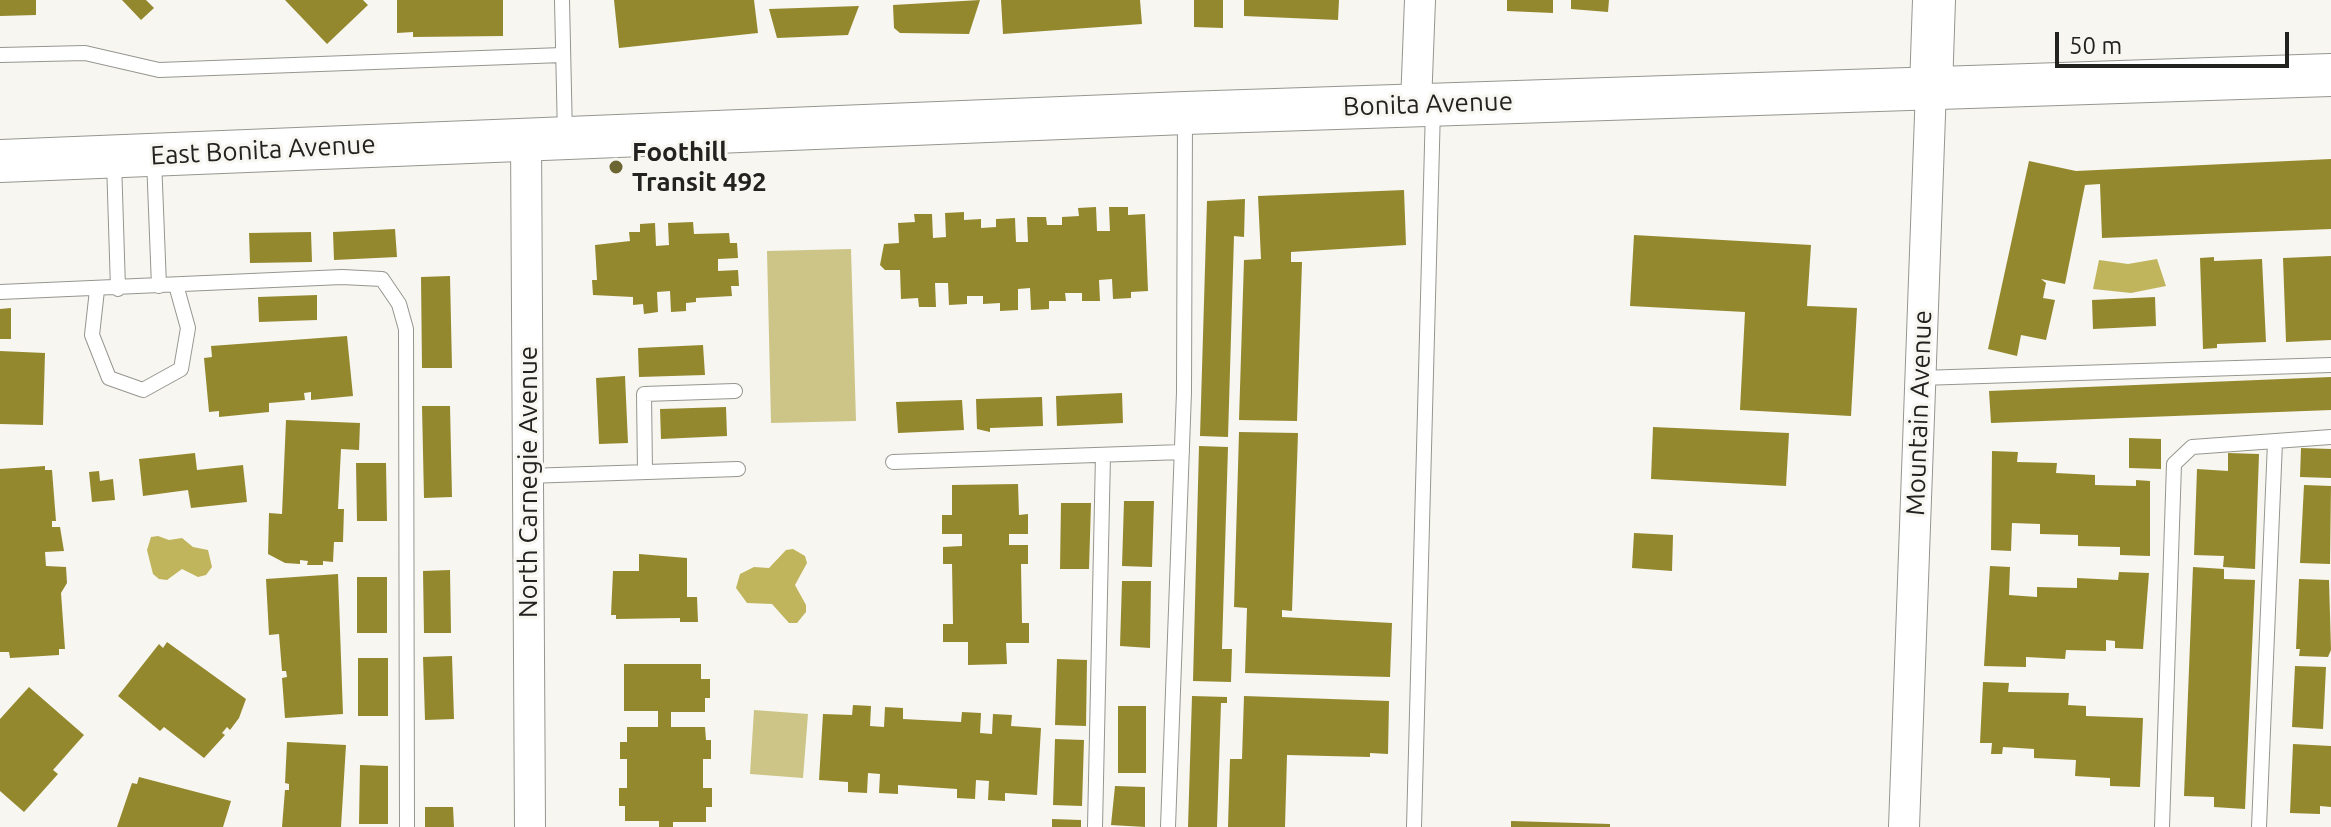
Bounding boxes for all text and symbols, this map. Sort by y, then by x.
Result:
scale bar [2059,16,2293,66]
text: 50 m [2069,32,2122,59]
street label: Bonita Avenue [1343,85,1513,123]
street label: East Bonita Avenue [150,129,376,171]
place label: Foothill Transit 492 [632,136,767,198]
marker: Foothill Transit 492 [607,158,625,176]
street label: Mountain Avenue [1900,310,1938,516]
street label: North Carnegie Avenue [512,346,544,618]

